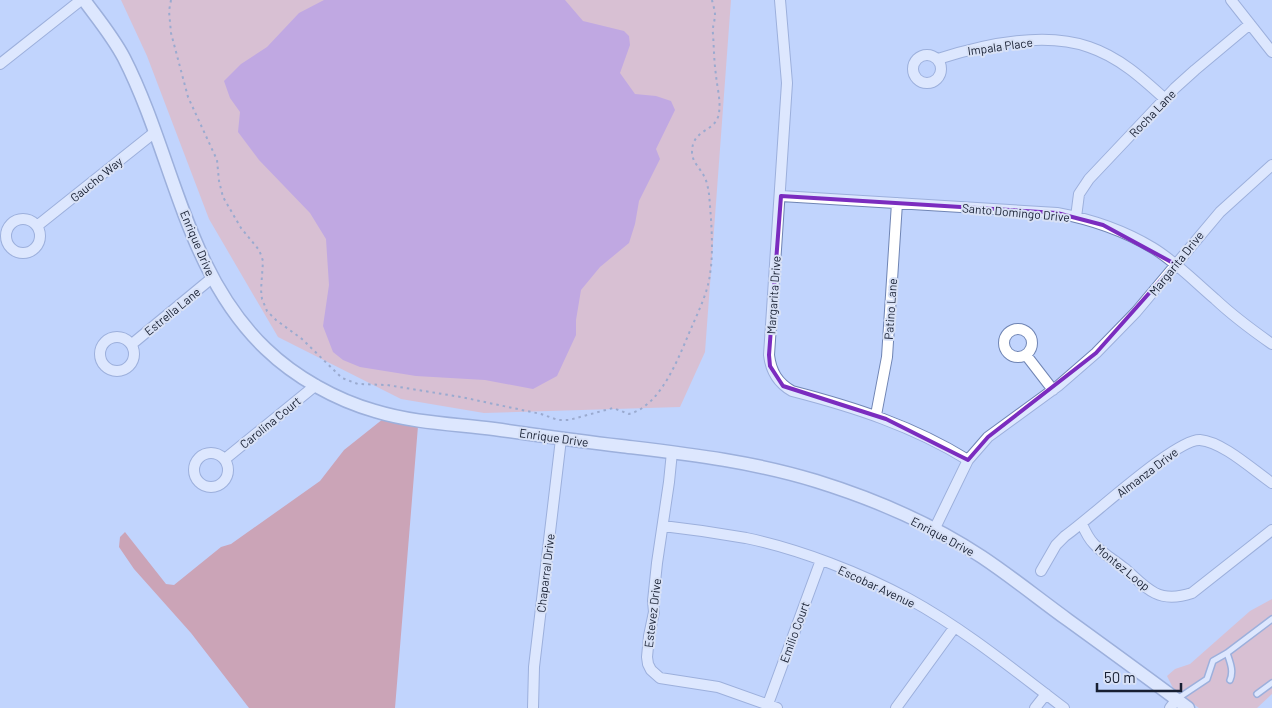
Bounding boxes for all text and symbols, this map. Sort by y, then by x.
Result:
street label: Impala Place [967,34,1033,58]
street label: Rocha Lane [1126,86,1178,140]
street label: Gaucho Way [67,153,125,204]
street label: Santo Domingo Drive [961,200,1071,224]
street label: Enrique Drive [178,208,218,278]
street label: Margarita Drive [1146,228,1206,298]
street label: Margarita Drive [763,255,783,335]
street label: Patino Lane [881,278,899,340]
street label: Estrella Lane [141,284,203,338]
street label: Carolina Court [237,393,303,451]
street label: Enrique Drive [518,425,590,449]
street label: Almanza Drive [1114,444,1180,500]
street label: Enrique Drive [909,513,977,559]
street label: Chaparral Drive [533,533,557,613]
street label: Montez Loop [1093,541,1153,593]
street label: Escobar Avenue [836,562,918,610]
street label: Estevez Drive [641,577,663,649]
street label: Emilio Court [776,599,812,665]
scale bar [1097,660,1181,692]
text: 50 m [1104,668,1136,686]

